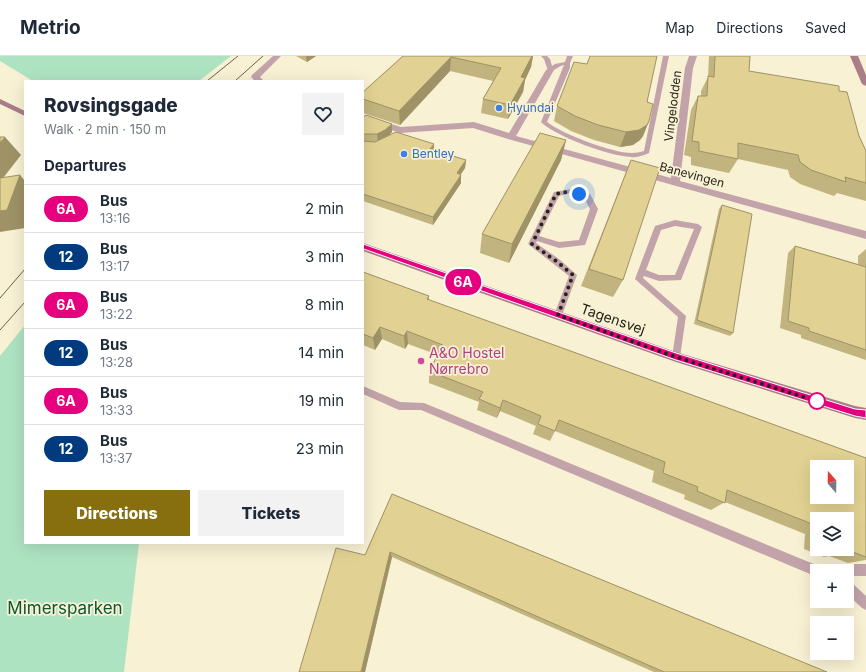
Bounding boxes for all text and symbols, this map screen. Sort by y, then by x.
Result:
text: Metrio [20,16,81,39]
text: Map [665,19,694,36]
text: Directions [716,19,783,36]
text: Saved [805,19,846,36]
street label: Vingelodden [661,70,684,142]
button: heart [302,93,344,135]
text: Rovsingsgade [44,94,178,117]
place label: Hyundai [507,100,554,115]
marker: Hyundai [494,103,504,113]
text: Walk · 2 min · 150 m [44,121,166,137]
place label: Bentley [412,146,455,161]
marker: Bentley [399,149,409,159]
text: Departures [44,156,126,175]
street label: Banevingen [658,159,726,190]
your location [569,184,589,204]
text: Bus [100,191,128,210]
text: 2 min [305,199,344,218]
text: 6A [56,200,76,217]
text: 13:16 [100,210,130,226]
text: Bus [100,239,128,258]
text: 3 min [305,247,344,266]
text: 12 [59,248,73,265]
text: 13:17 [100,258,130,274]
line badge: 6A [445,269,481,295]
text: 6A [453,273,473,290]
text: Bus [100,287,128,306]
text: 8 min [305,295,344,314]
text: 6A [56,296,76,313]
street label: Tagensvej [579,300,648,338]
text: 13:22 [100,306,133,322]
text: Bus [100,335,128,354]
text: 14 min [298,343,344,362]
text: 12 [59,344,73,361]
place label: A&O Hostel Nørrebro [429,344,505,377]
text: 13:28 [100,354,133,370]
marker: A&O Hostel Nørrebro [416,356,426,366]
text: Bus [100,383,128,402]
text: 19 min [299,391,344,410]
text: 6A [56,392,76,409]
unlabelled marker [808,392,826,410]
text: 13:33 [100,402,133,418]
text: Bus [100,431,128,450]
text: 23 min [296,439,344,458]
text: 12 [59,440,73,457]
text: 13:37 [100,450,132,466]
north arrow [810,460,854,504]
map controls [810,460,854,660]
button: Directions [44,490,190,536]
button: Tickets [198,490,344,536]
button: layers [810,512,854,556]
button: + [810,564,854,608]
park label: Mimersparken [7,598,123,618]
button: − [810,616,854,660]

